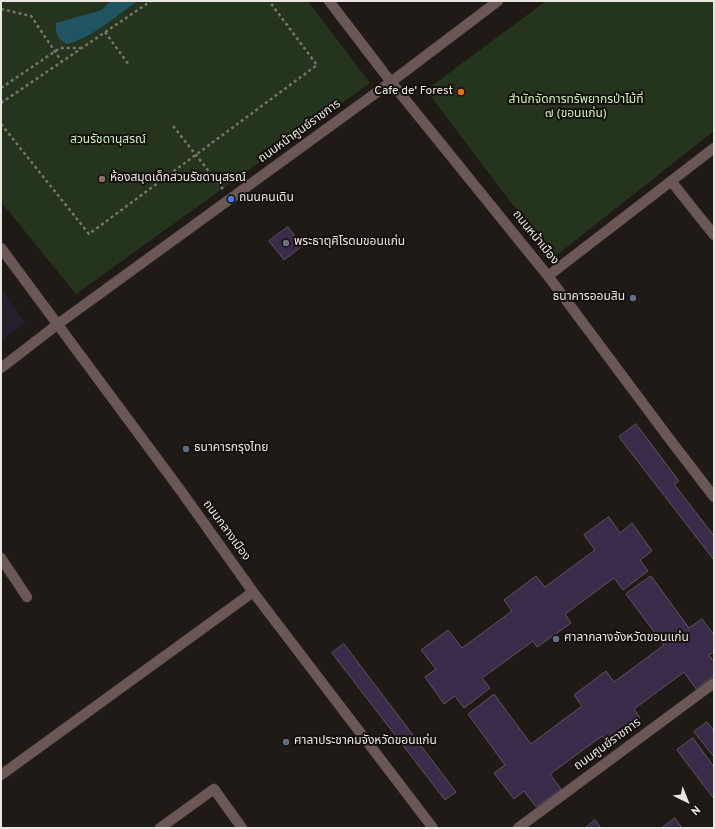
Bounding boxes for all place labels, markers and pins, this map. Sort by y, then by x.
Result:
place label: Cafe de' Forest [374,85,453,99]
marker: Cafe de' Forest [456,87,466,97]
place label: ห้องสมุดเด็กสวนรัชดานุสรณ์ [110,172,246,186]
marker: ห้องสมุดเด็กสวนรัชดานุสรณ์ [97,174,107,184]
place label: ถนนคนเดิน [239,192,294,206]
marker: ถนนคนเดิน [226,194,236,204]
place label: พระธาตุศิโรดมขอนแก่น [294,236,405,250]
marker: พระธาตุศิโรดมขอนแก่น [281,238,291,248]
place label: ธนาคารออมสิน [553,291,625,305]
marker: ธนาคารออมสิน [628,293,638,303]
place label: ธนาคารกรุงไทย [194,442,268,456]
marker: ธนาคารกรุงไทย [181,444,191,454]
place label: ศาลากลางจังหวัดขอนแก่น [564,632,689,646]
marker: ศาลากลางจังหวัดขอนแก่น [551,634,561,644]
place label: ศาลาประชาคมจังหวัดขอนแก่น [294,735,437,749]
marker: ศาลาประชาคมจังหวัดขอนแก่น [281,737,291,747]

